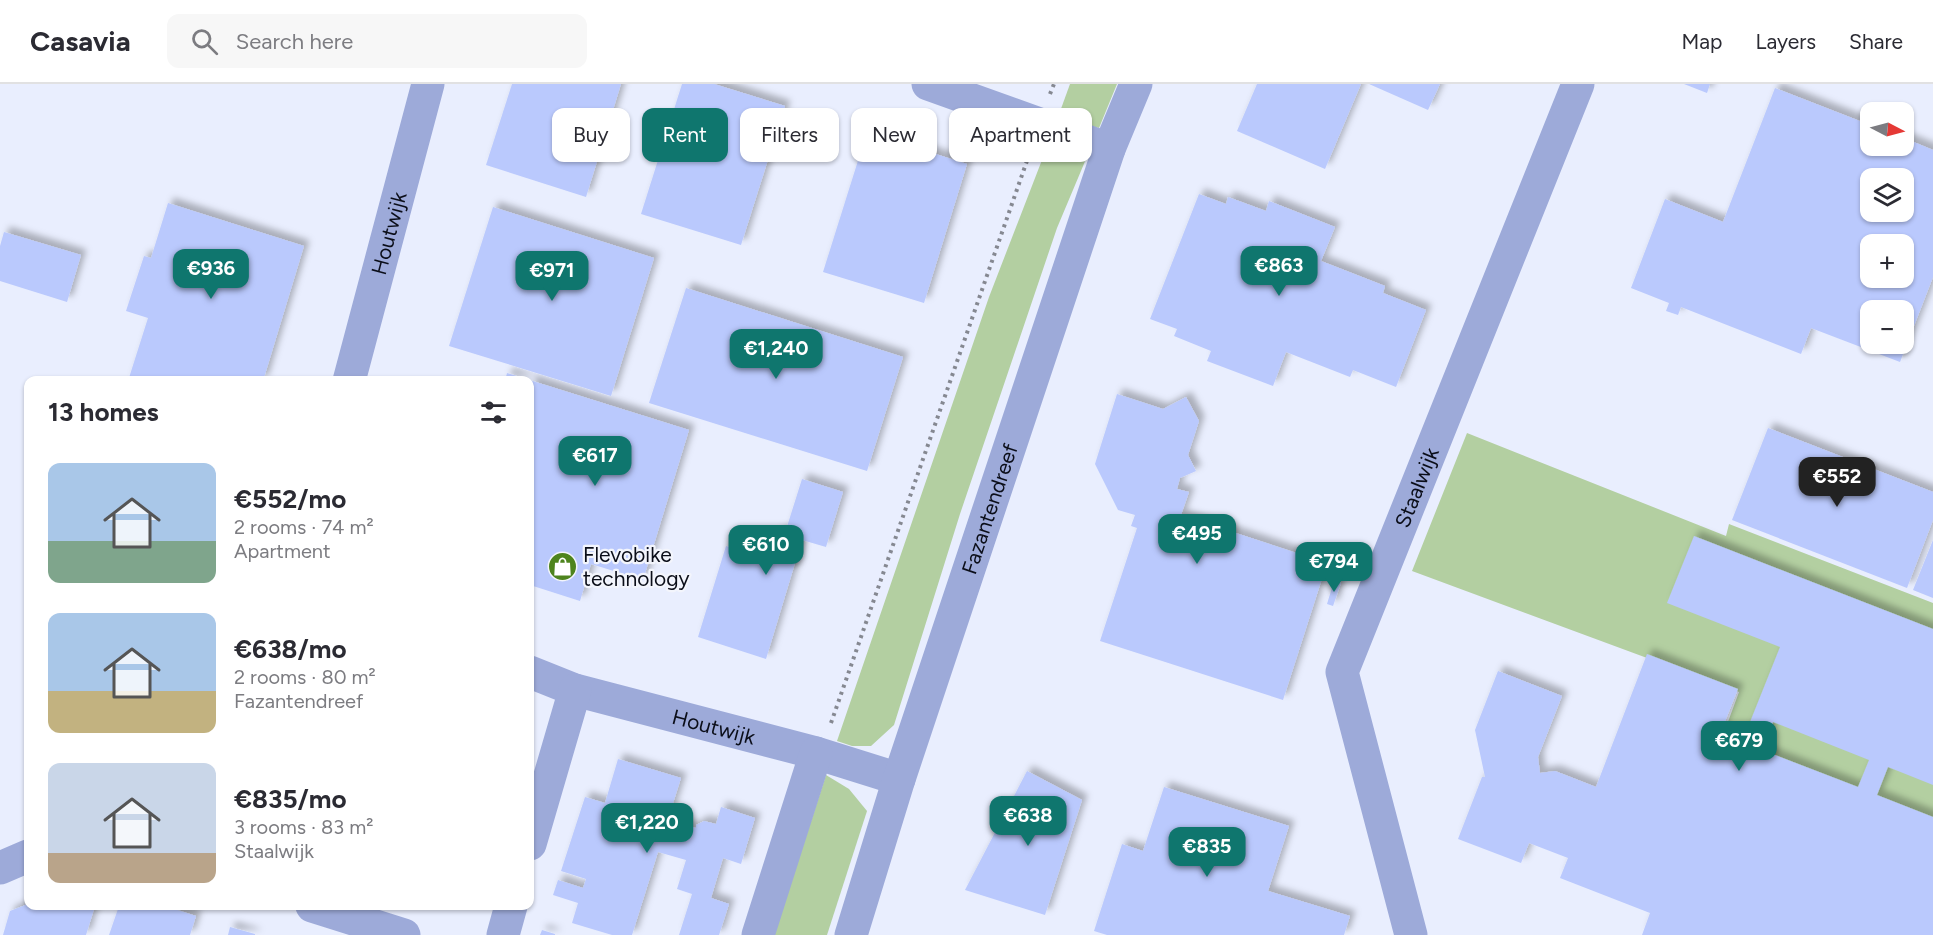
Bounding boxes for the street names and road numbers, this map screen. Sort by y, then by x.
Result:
street label: Houtwijk [365,188,412,277]
street label: Fazantendreef [956,440,1022,577]
street label: Staalwijk [1389,443,1444,531]
street label: Houtwijk [670,703,759,749]

